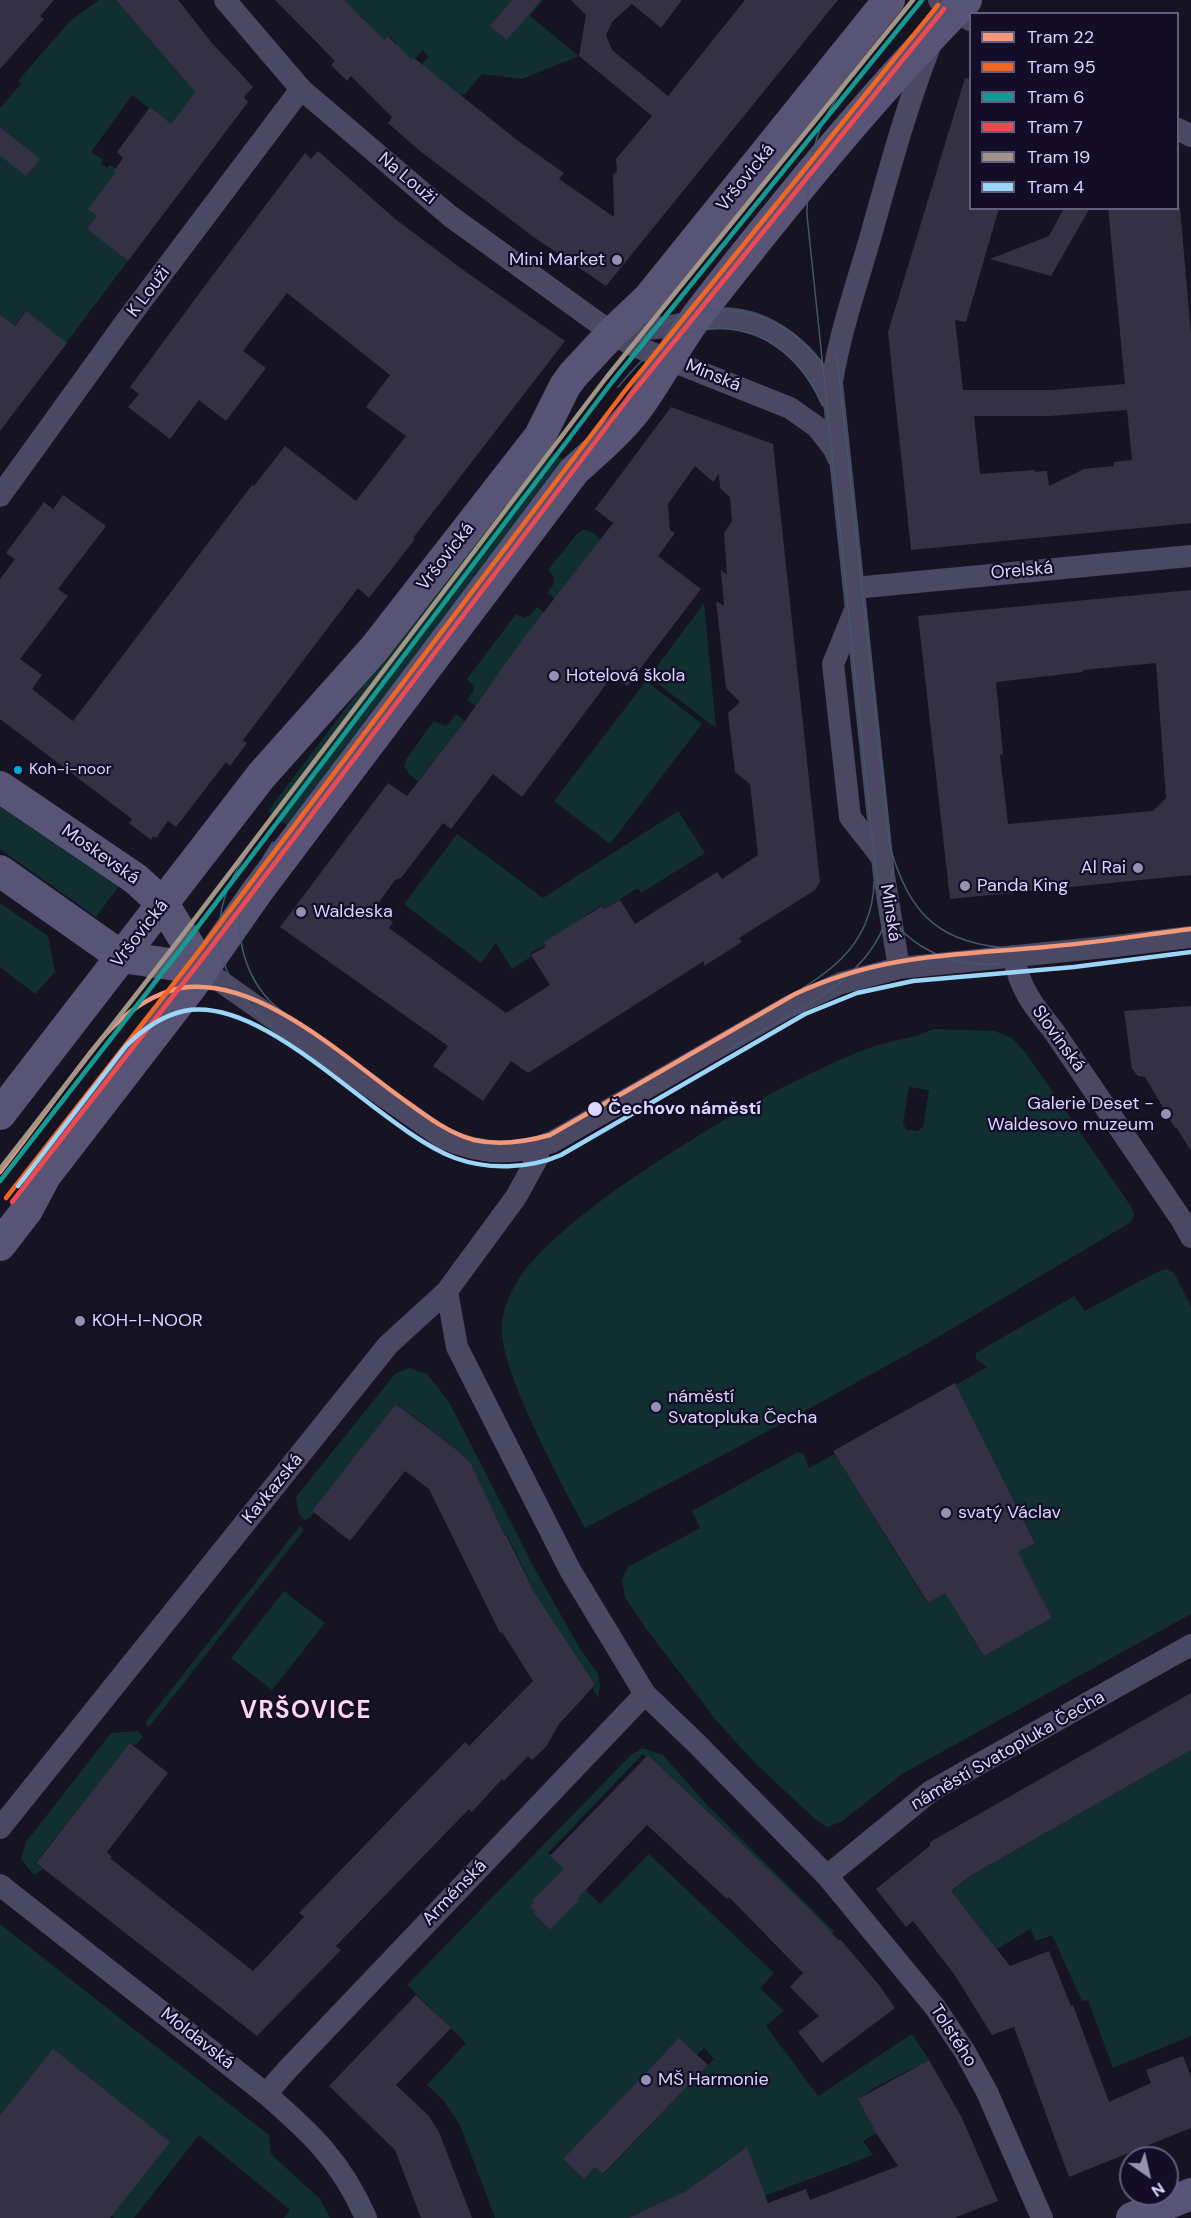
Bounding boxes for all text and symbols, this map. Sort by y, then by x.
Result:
legend [969,12,1179,210]
text: Tram 22 [1027,25,1094,49]
text: Tram 95 [1027,55,1096,79]
text: Tram 6 [1027,85,1085,109]
text: Tram 7 [1027,115,1083,139]
street label: Vršovická [712,140,780,216]
text: Tram 19 [1027,145,1090,169]
street label: Na Louži [373,148,441,210]
text: Tram 4 [1027,175,1084,199]
place label: Mini Market [509,249,605,271]
marker: Mini Market [610,253,624,267]
street label: K Louži [123,262,175,322]
street label: Minská [682,355,744,397]
street label: Vršovická [413,519,479,595]
street label: Orelská [990,558,1054,584]
place label: Hotelová škola [566,665,685,687]
marker: Hotelová škola [547,669,561,683]
place label: Koh-i-noor [29,760,112,780]
marker: Koh-i-noor [12,764,24,776]
street label: Moskevská [57,820,143,890]
place label: Al Rai [1081,857,1126,879]
marker: Al Rai [1131,861,1145,875]
place label: Panda King [977,875,1068,897]
marker: Panda King [958,879,972,893]
street label: Minská [875,883,905,943]
street label: Vršovická [107,896,173,972]
place label: Waldeska [313,901,393,923]
marker: Waldeska [294,905,308,919]
street label: Slovinská [1027,1002,1089,1076]
place label: Galerie Deset - Waldesovo muzeum [987,1093,1154,1136]
place label: Čechovo náměstí [608,1098,761,1120]
marker: Čechovo náměstí [586,1100,604,1118]
marker: Galerie Deset - Waldesovo muzeum [1159,1107,1173,1121]
place label: KOH-I-NOOR [92,1310,203,1332]
marker: KOH-I-NOOR [73,1314,87,1328]
place label: náměstí Svatopluka Čecha [668,1386,817,1428]
marker: náměstí Svatopluka Čecha [649,1400,663,1414]
street label: Kavkazská [238,1450,308,1528]
place label: svatý Václav [958,1502,1061,1524]
marker: svatý Václav [939,1506,953,1520]
street label: náměstí Svatopluka Čecha [907,1687,1109,1815]
district label: VRŠOVICE [240,1698,372,1726]
street label: Arménská [418,1856,492,1930]
street label: Tolstého [925,2001,981,2071]
street label: Moldavská [156,2004,238,2074]
place label: MŠ Harmonie [658,2069,769,2091]
marker: MŠ Harmonie [639,2073,653,2087]
north arrow [1119,2146,1179,2206]
text: N [1148,2178,1169,2202]

